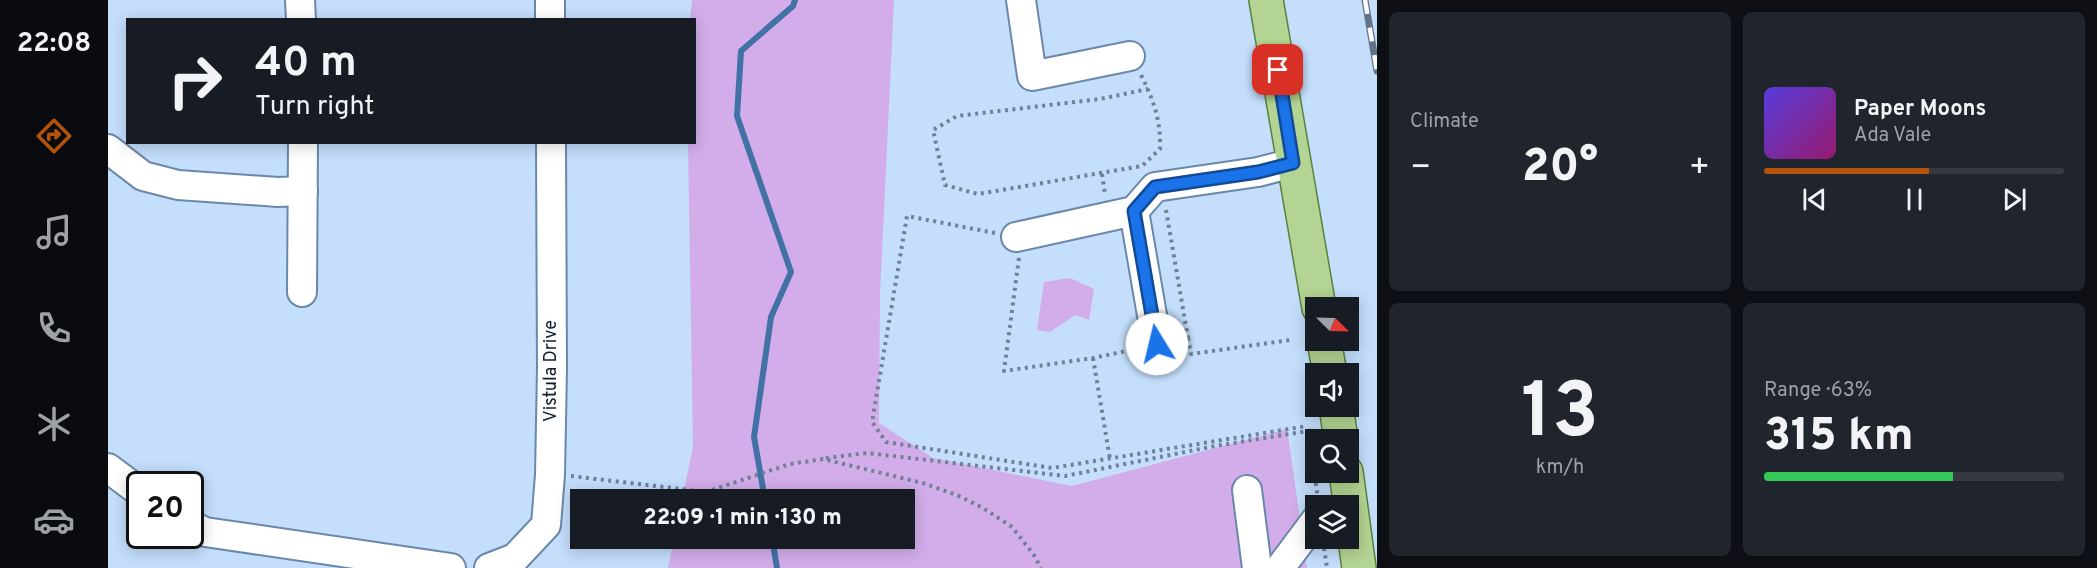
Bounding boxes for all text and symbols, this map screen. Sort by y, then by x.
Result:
text: 22:08 [17,27,91,61]
text: 40 m [255,38,357,91]
icon: right [156,42,234,120]
pin [1252,44,1303,95]
icon: arrive [1261,53,1294,86]
text: Turn right [255,90,374,124]
text: Paper Moons [1854,96,1986,123]
text: Climate [1410,109,1479,135]
icon: directions [33,115,75,157]
text: Ada Vale [1854,123,1931,149]
text: 20° [1522,140,1598,197]
text: − [1410,148,1431,190]
text: + [1689,148,1710,190]
icon: previous [1798,183,1831,216]
icon: pause [1898,183,1931,216]
icon: next [1998,183,2031,216]
icon: music [33,211,75,253]
north arrow [1305,297,1359,351]
map controls [1305,297,1359,549]
icon: phone [33,307,75,349]
position arrow [1125,312,1189,376]
street label: Vistula Drive [540,320,563,422]
button: sound [1305,363,1359,417]
text: 13 [1521,366,1599,465]
text: Range · 63% [1764,378,1872,404]
icon: climate [33,403,75,445]
text: 315 km [1764,409,1914,466]
button: search [1305,429,1359,483]
text: km/h [1536,455,1584,481]
speed limit sign: 20 [126,471,204,549]
button: layers [1305,495,1359,549]
icon: car [33,499,75,541]
text: 22:09 · 1 min · 130 m [643,505,842,532]

